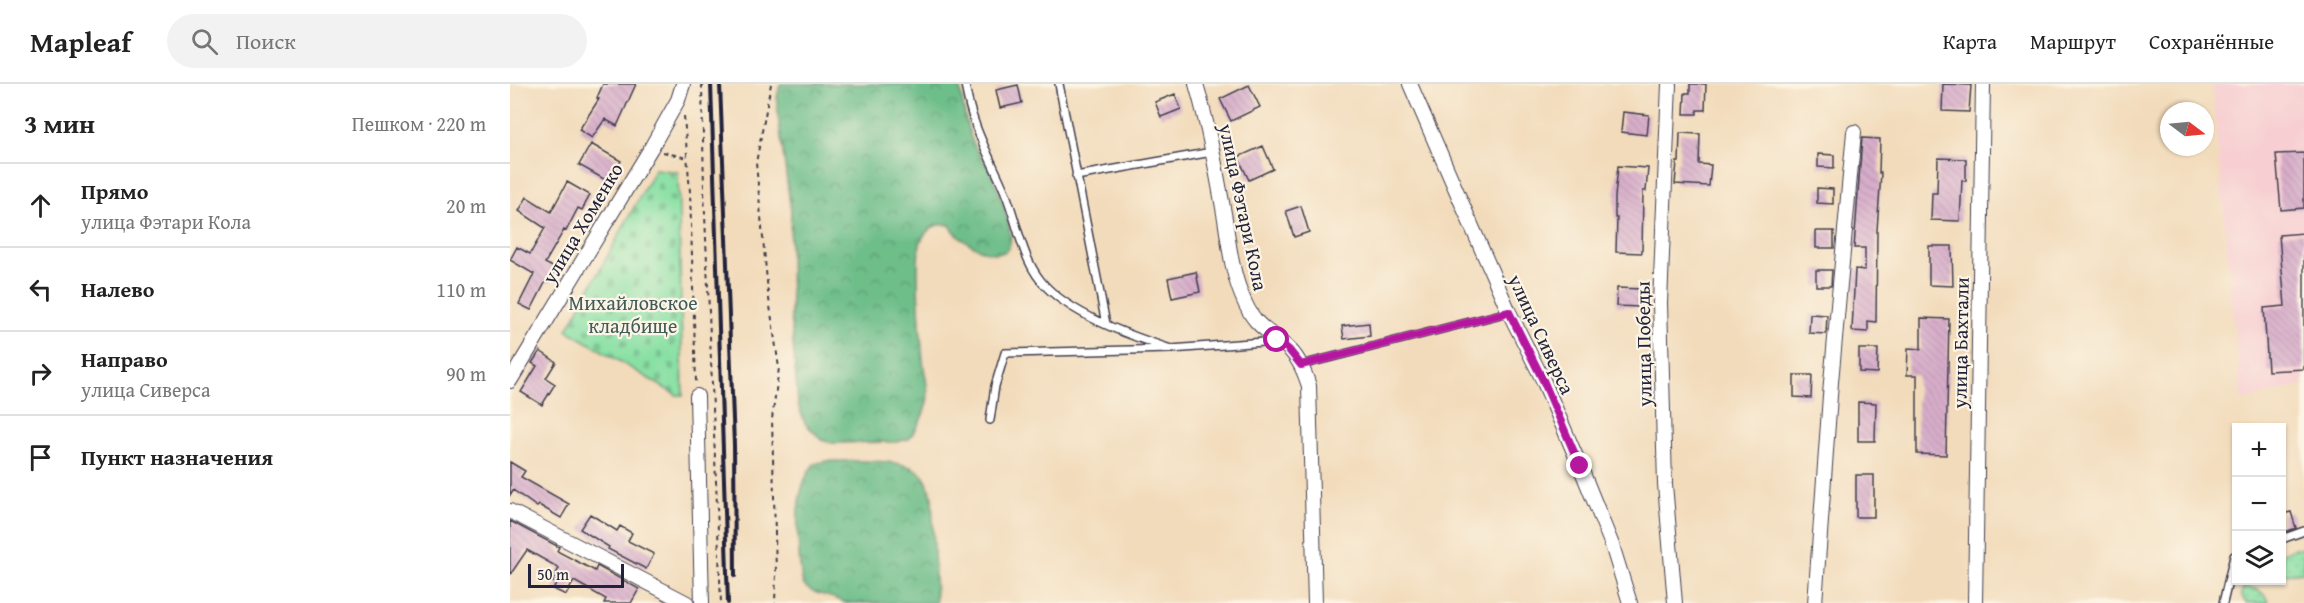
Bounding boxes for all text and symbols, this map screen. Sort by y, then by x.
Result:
search box [167,14,587,68]
text: Mapleaf [30,21,131,62]
icon: search [188,25,221,58]
text: Поиск [236,25,296,57]
text: Карта [1943,26,1997,57]
text: Маршрут [2030,26,2116,57]
text: Сохранённые [2149,26,2274,57]
north arrow [2160,102,2214,156]
text: 3 мин [24,104,95,143]
text: Пешком · 220 m [352,109,486,138]
street label: улица Фэтари Кола [1212,120,1276,294]
street label: улица Хоменко [534,157,630,290]
text: Прямо [81,175,148,207]
icon: ahead [24,189,57,222]
text: 20 m [446,191,486,220]
text: улица Фэтари Кола [81,207,251,236]
street label: улица Сиверса [1501,268,1583,399]
icon: left [24,273,57,306]
text: Налево [81,273,154,305]
text: 110 m [436,275,486,304]
street label: улица Бахтали [1944,277,1976,410]
street label: улица Победы [1627,281,1659,408]
park label: Михайловское кладбище [568,288,698,340]
route start [1263,326,1289,352]
text: Направо [81,343,168,375]
icon: right [24,357,57,390]
text: 90 m [446,359,486,388]
text: улица Сиверса [81,375,210,404]
map controls [2232,423,2286,585]
button: + [2232,423,2286,477]
icon: arrive [24,441,57,474]
text: Пункт назначения [81,441,273,473]
route end [1566,452,1592,478]
button: − [2232,477,2286,531]
button: layers [2232,531,2286,585]
scale bar [528,561,624,588]
text: 50 m [537,562,569,586]

